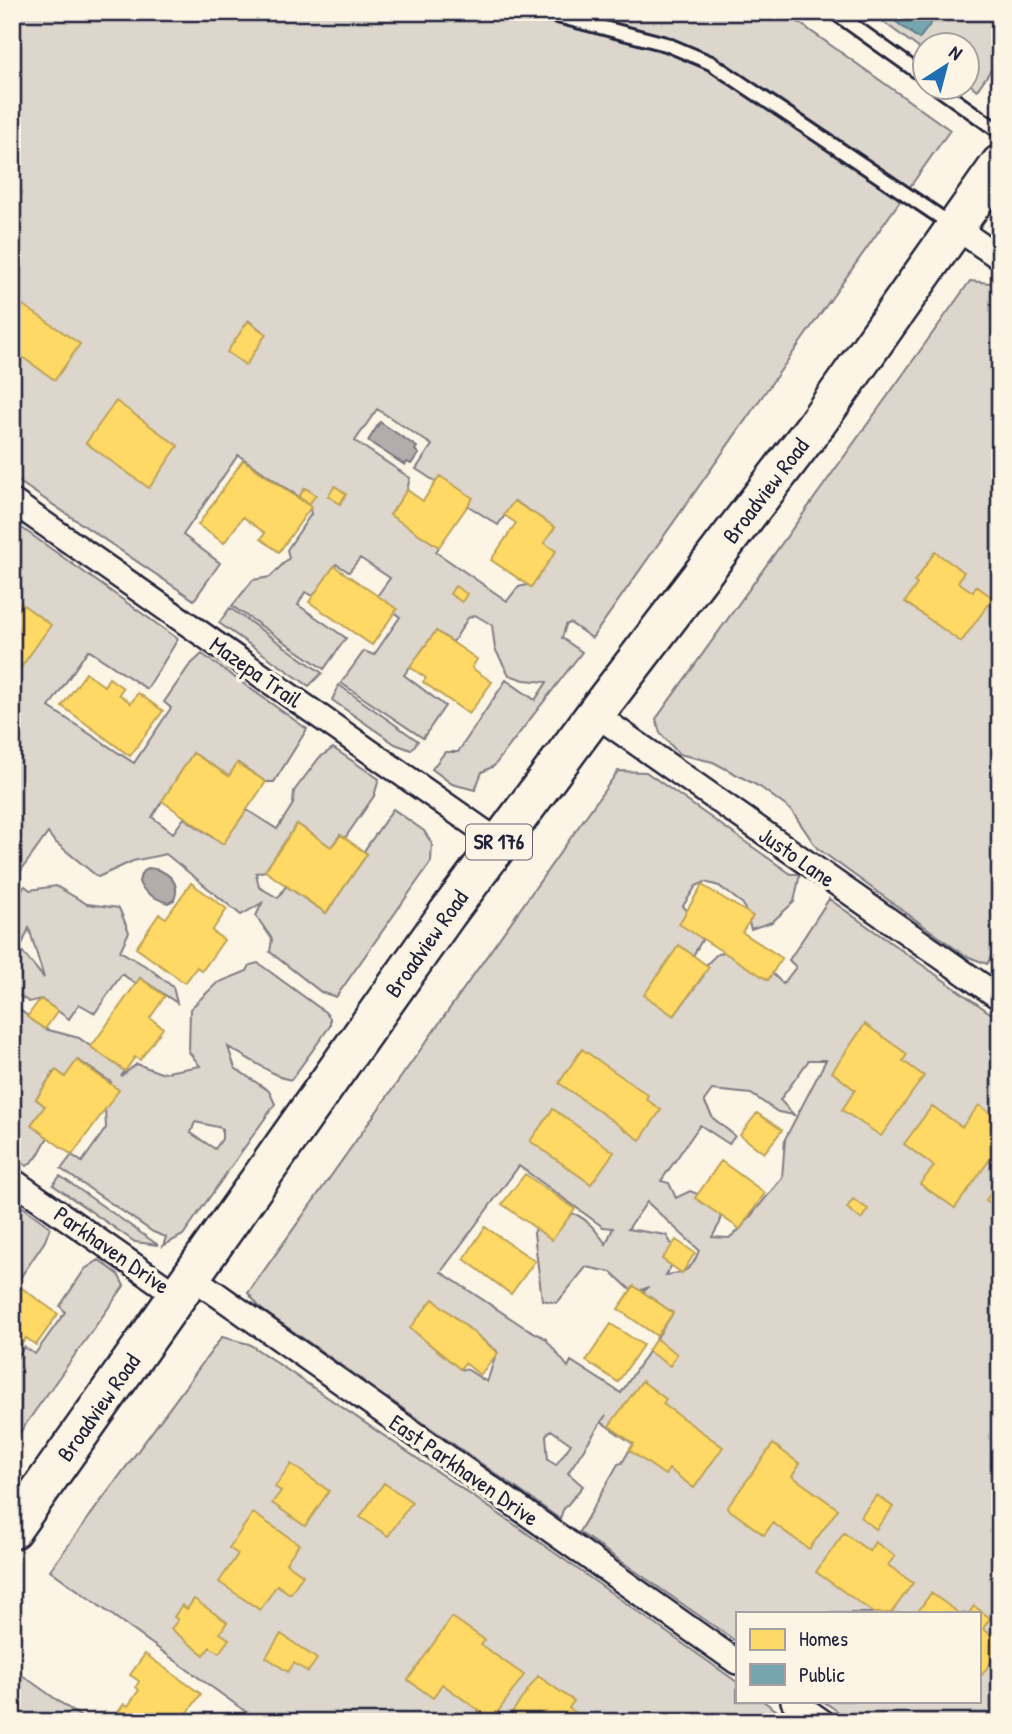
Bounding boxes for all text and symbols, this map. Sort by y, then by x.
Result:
north arrow [911,32,981,102]
text: N [944,39,968,66]
street label: Broadview Road [715,431,816,549]
street label: Mazepa Trail [204,629,309,715]
street label: Justo Lane [753,819,841,894]
road number: SR 176 [466,824,532,860]
street label: Broadview Road [377,883,475,1003]
street label: Parkhaven Drive [48,1198,176,1301]
street label: Broadview Road [49,1347,147,1467]
street label: East Parkhaven Drive [383,1406,545,1533]
legend [736,1612,981,1702]
text: Homes [799,1624,848,1653]
text: Public [799,1660,845,1689]

